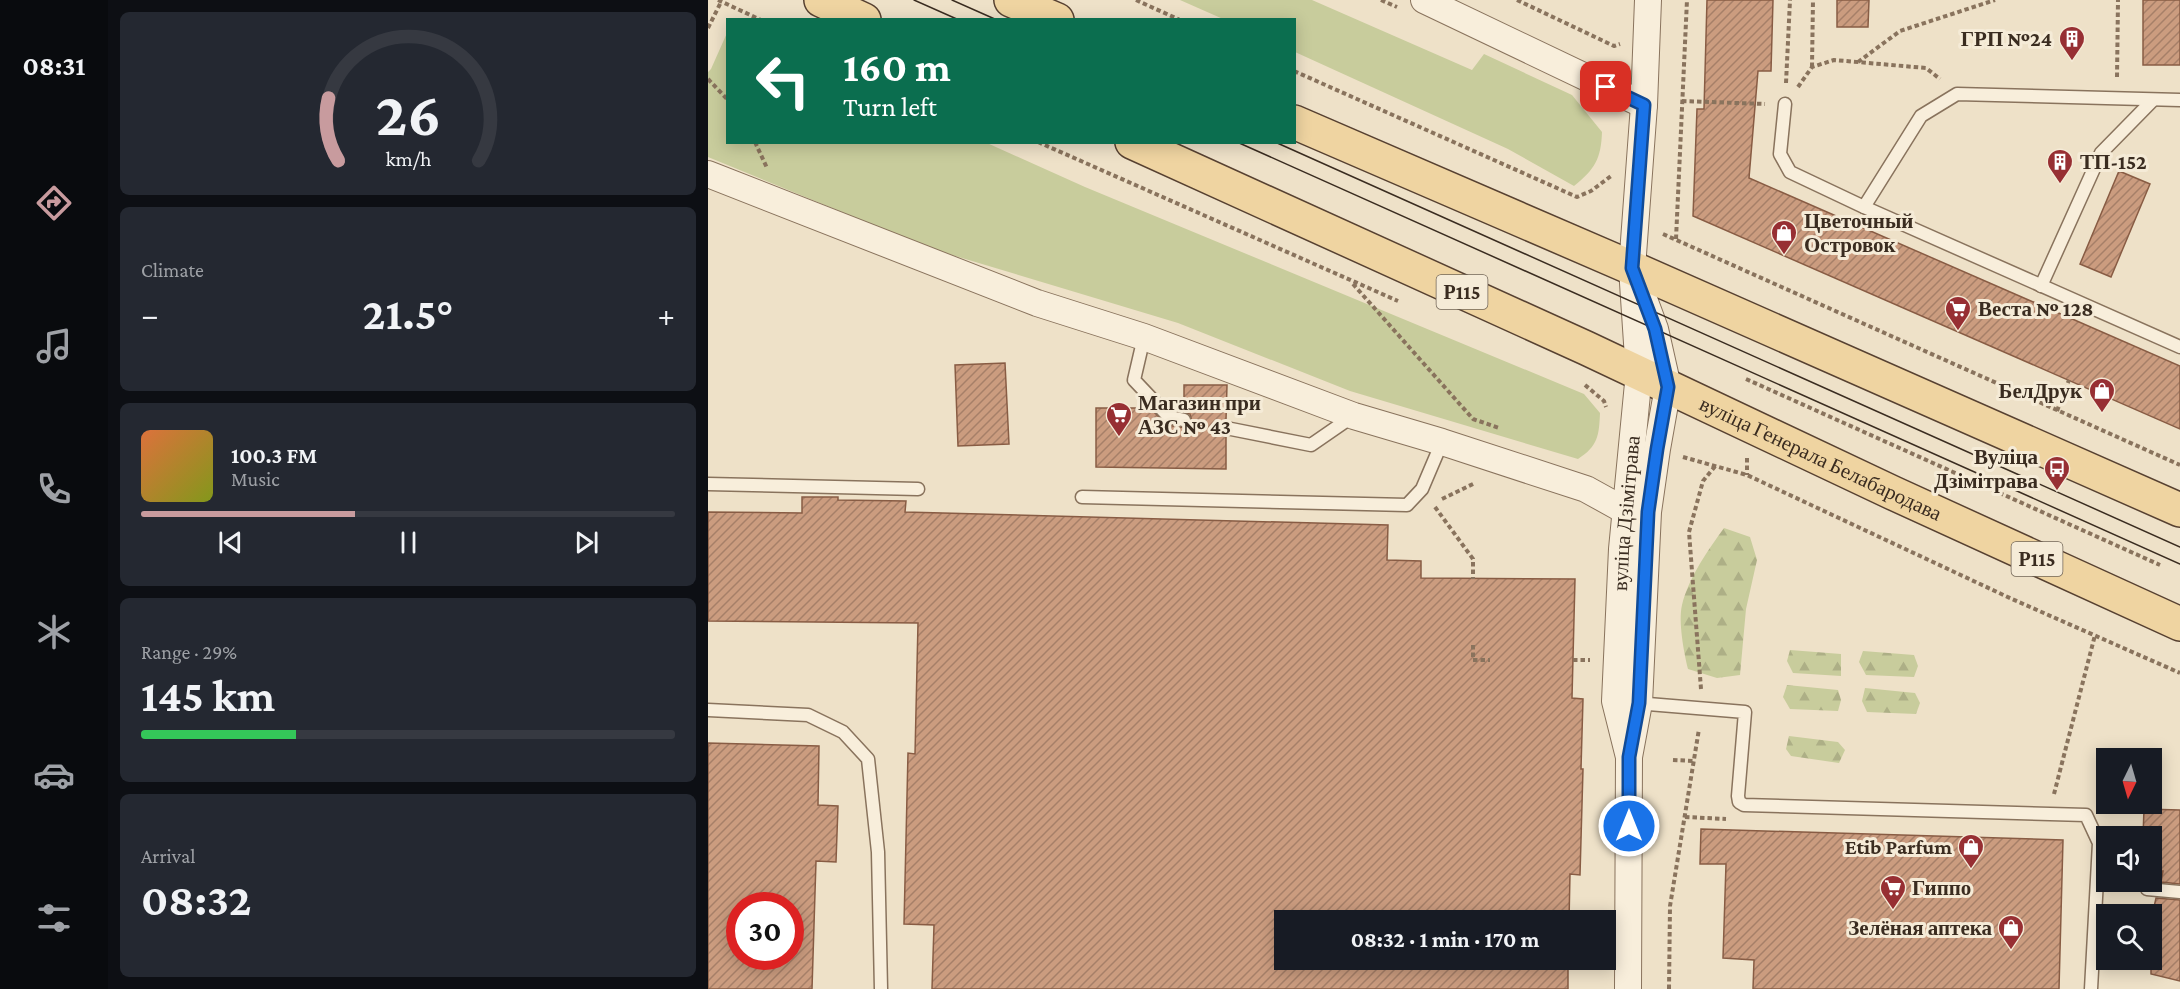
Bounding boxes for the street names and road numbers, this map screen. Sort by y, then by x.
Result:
road number: Р115 [1436,275,1488,309]
street label: вуліца Генерала Белабародава [1696,391,1946,526]
street label: вуліца Дзімітрава [1608,434,1645,591]
road number: Р115 [2012,542,2062,576]

